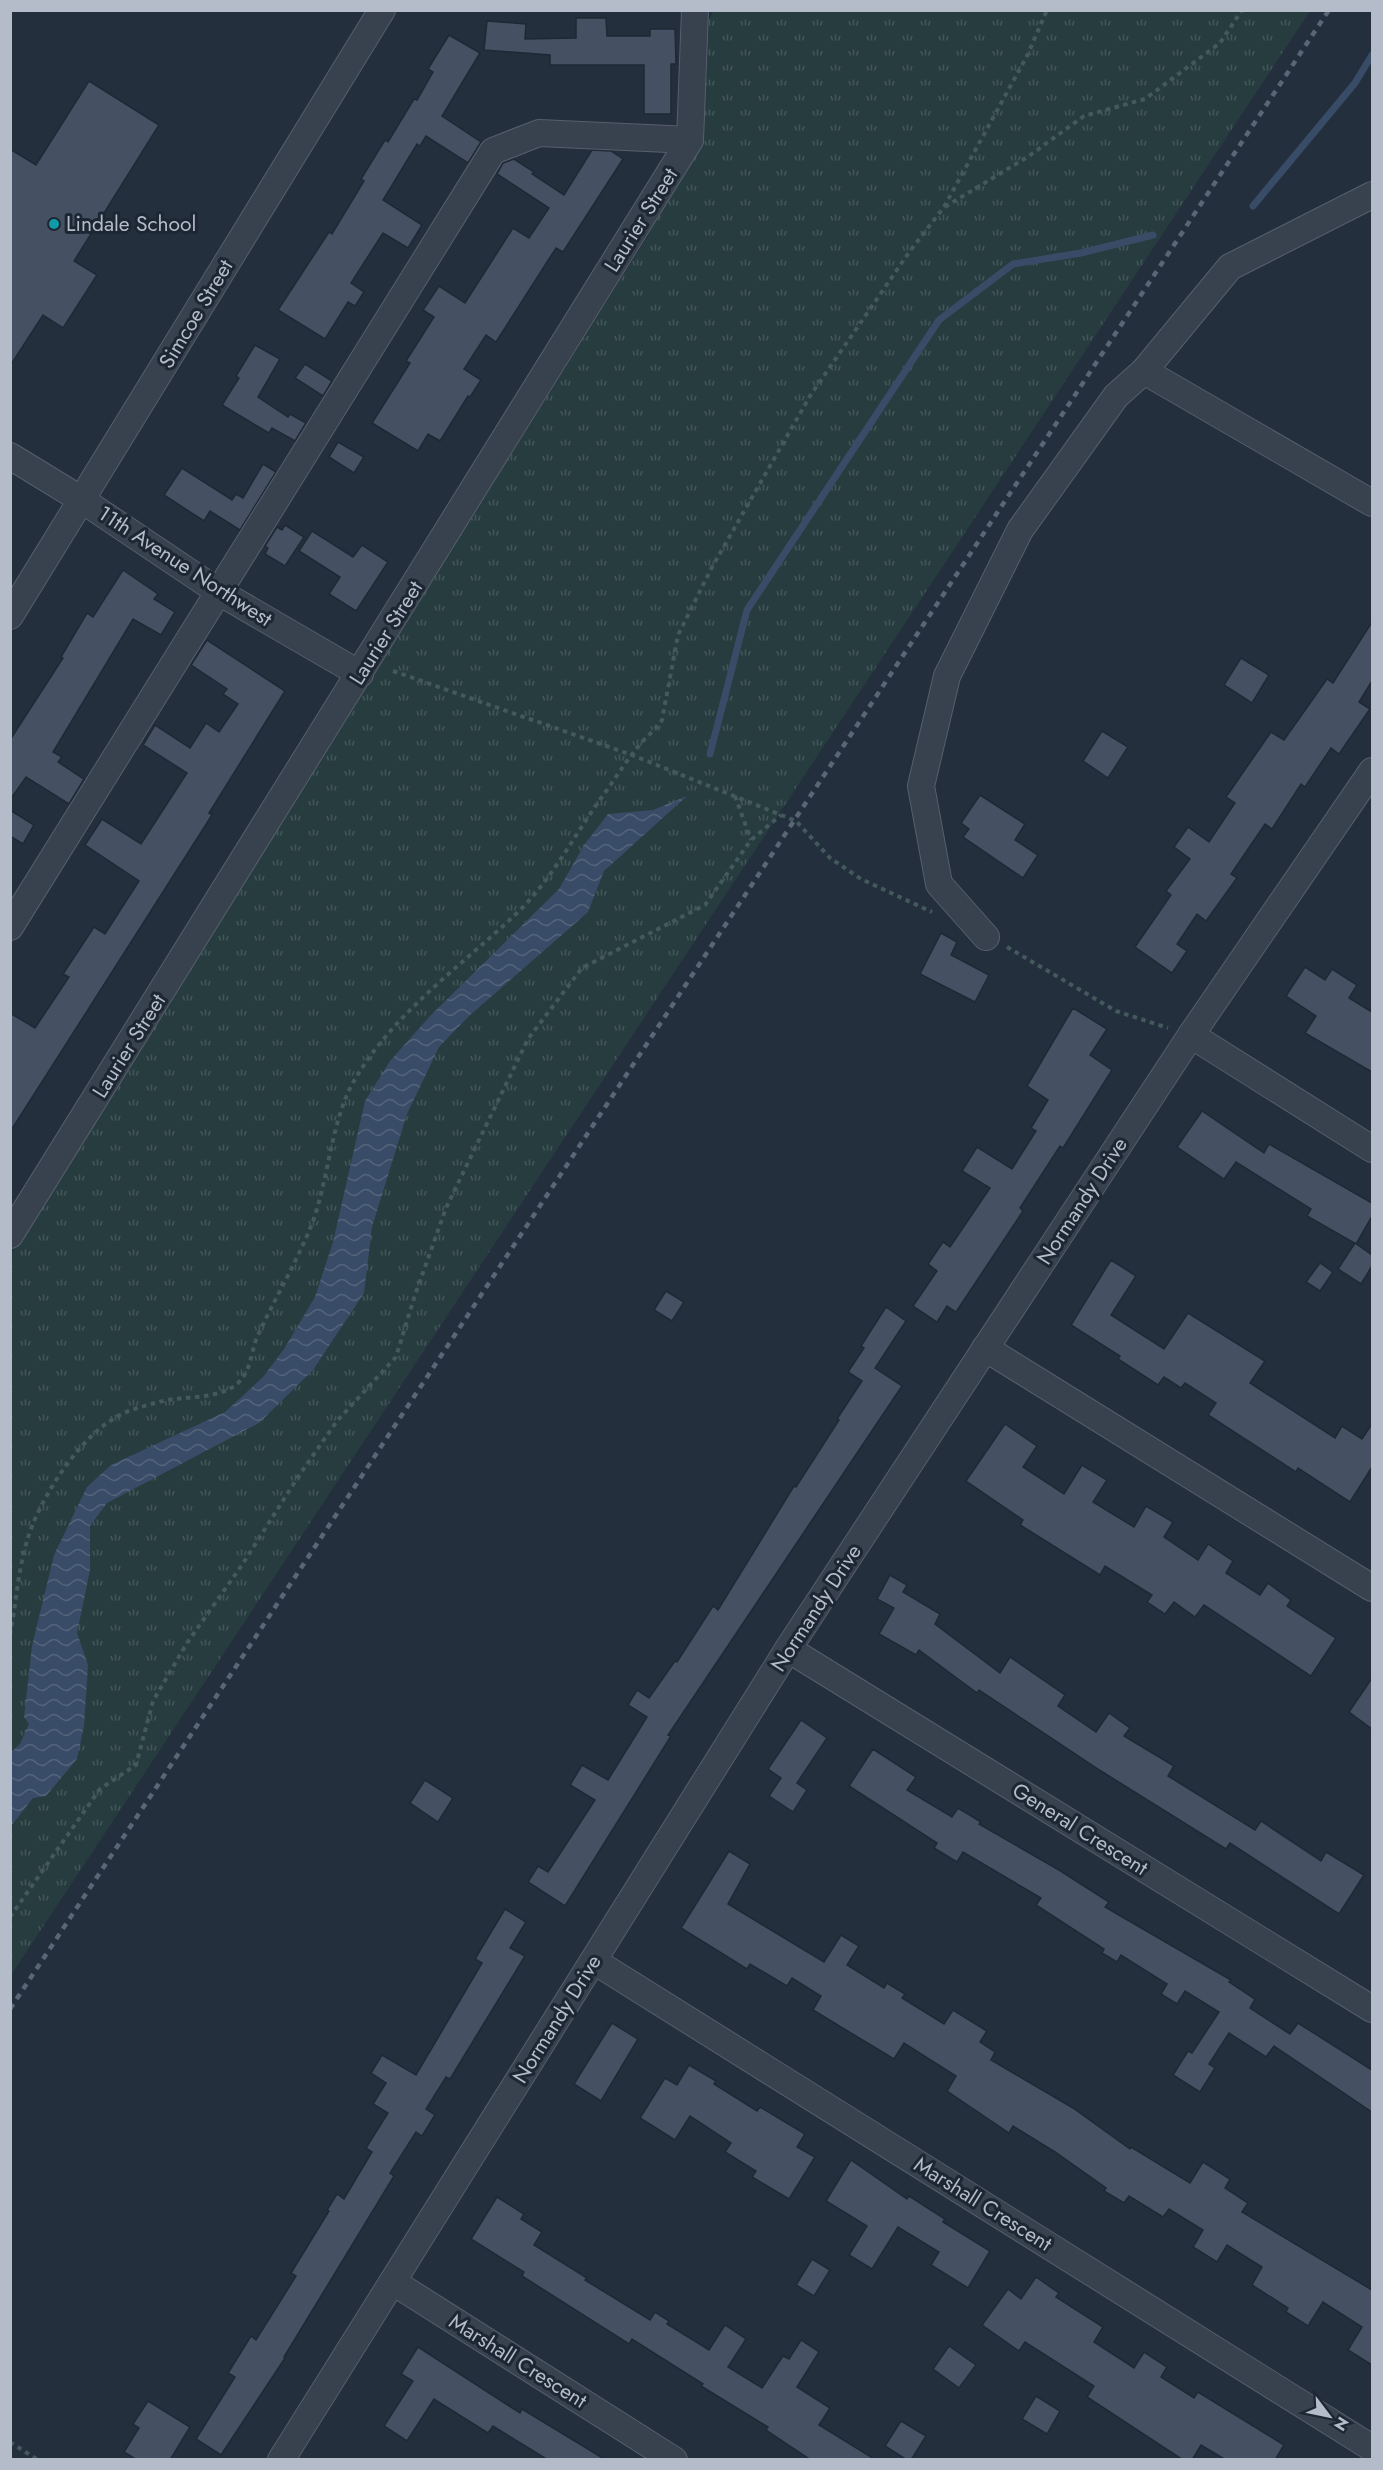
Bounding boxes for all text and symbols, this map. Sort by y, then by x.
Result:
street label: Laurier Street [597,162,685,278]
place label: Lindale School [66,209,196,239]
marker: Lindale School [47,217,61,231]
street label: Simcoe Street [152,254,240,374]
street label: 11th Avenue Northwest [92,498,278,634]
street label: Laurier Street [342,575,430,691]
street label: Laurier Street [85,988,173,1104]
street label: Normandy Drive [1029,1131,1135,1271]
street label: Normandy Drive [763,1538,869,1678]
street label: General Crescent [1006,1775,1154,1883]
street label: Normandy Drive [505,1949,609,2089]
street label: Marshall Crescent [908,2150,1058,2258]
street label: Marshall Crescent [443,2307,593,2415]
north arrow [1299,2386,1359,2446]
text: N [1328,2412,1354,2435]

